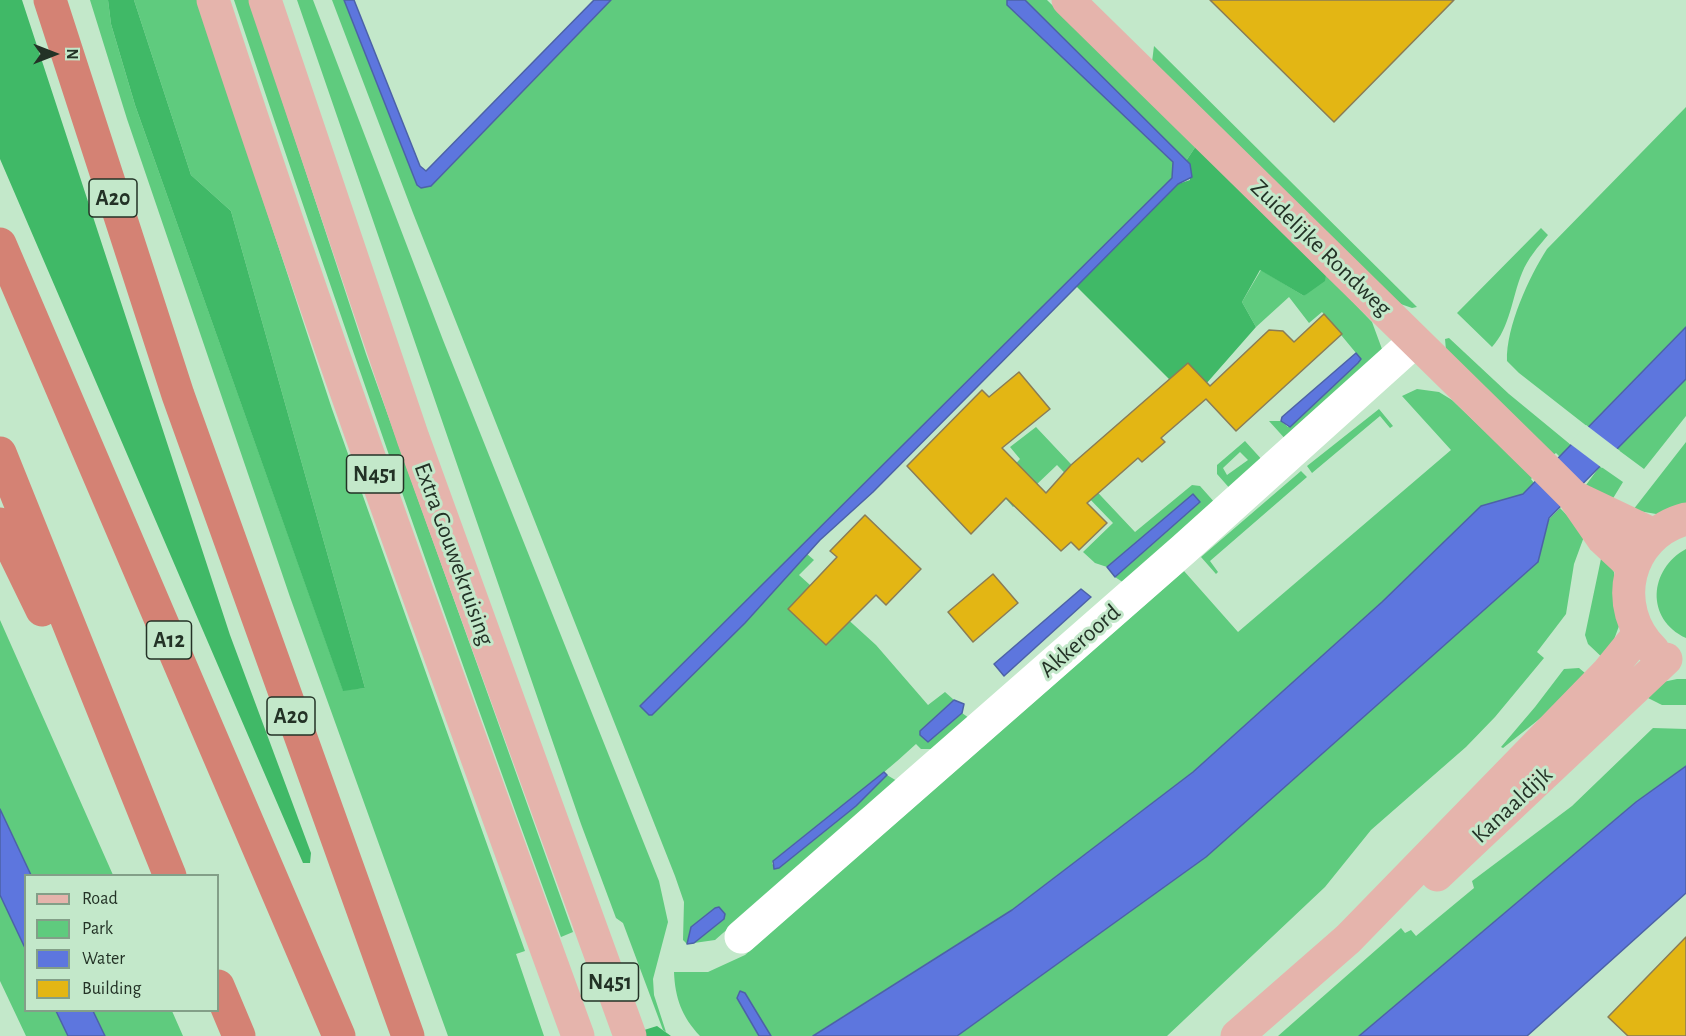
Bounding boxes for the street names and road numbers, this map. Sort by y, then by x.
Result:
street label: Zuidelijke Rondweg [1245,174,1397,322]
road number: A20 [89,179,137,217]
road number: N451 [346,455,404,493]
street label: Extra Gouwekruising [408,459,500,649]
street label: Akkeroord [1034,598,1126,684]
road number: A12 [146,621,192,659]
road number: A20 [267,697,315,735]
street label: Kanaaldijk [1466,760,1558,850]
road number: N451 [582,963,638,1001]

